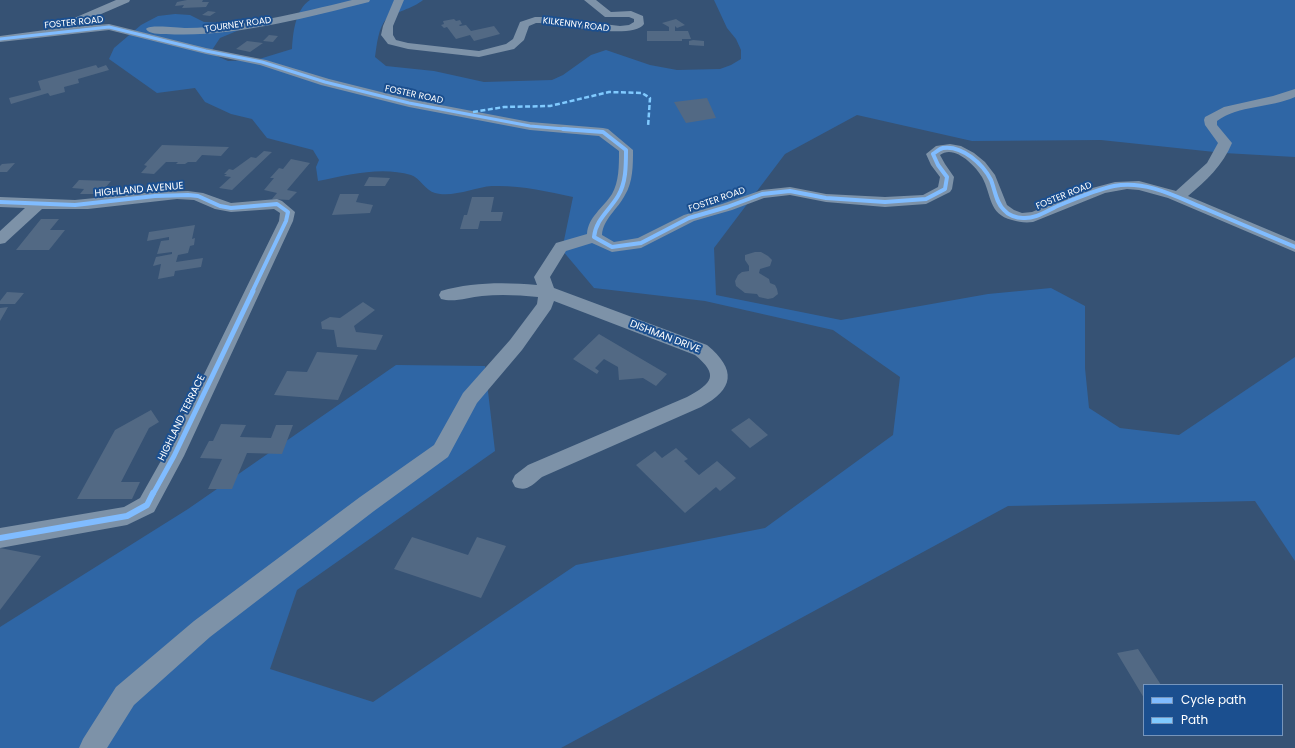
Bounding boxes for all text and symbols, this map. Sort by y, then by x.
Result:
street label: FOSTER ROAD [44,15,104,31]
street label: TOURNEY ROAD [204,15,272,35]
street label: KILKENNY ROAD [542,16,610,34]
street label: FOSTER ROAD [384,84,444,106]
street label: HIGHLAND AVENUE [94,180,184,200]
street label: FOSTER ROAD [1035,180,1093,212]
street label: FOSTER ROAD [687,185,747,215]
street label: DISHMAN DRIVE [628,318,702,356]
street label: HIGHLAND TERRACE [156,373,208,463]
legend [1143,684,1283,736]
text: Cycle path [1181,691,1246,708]
text: Path [1181,711,1208,728]

